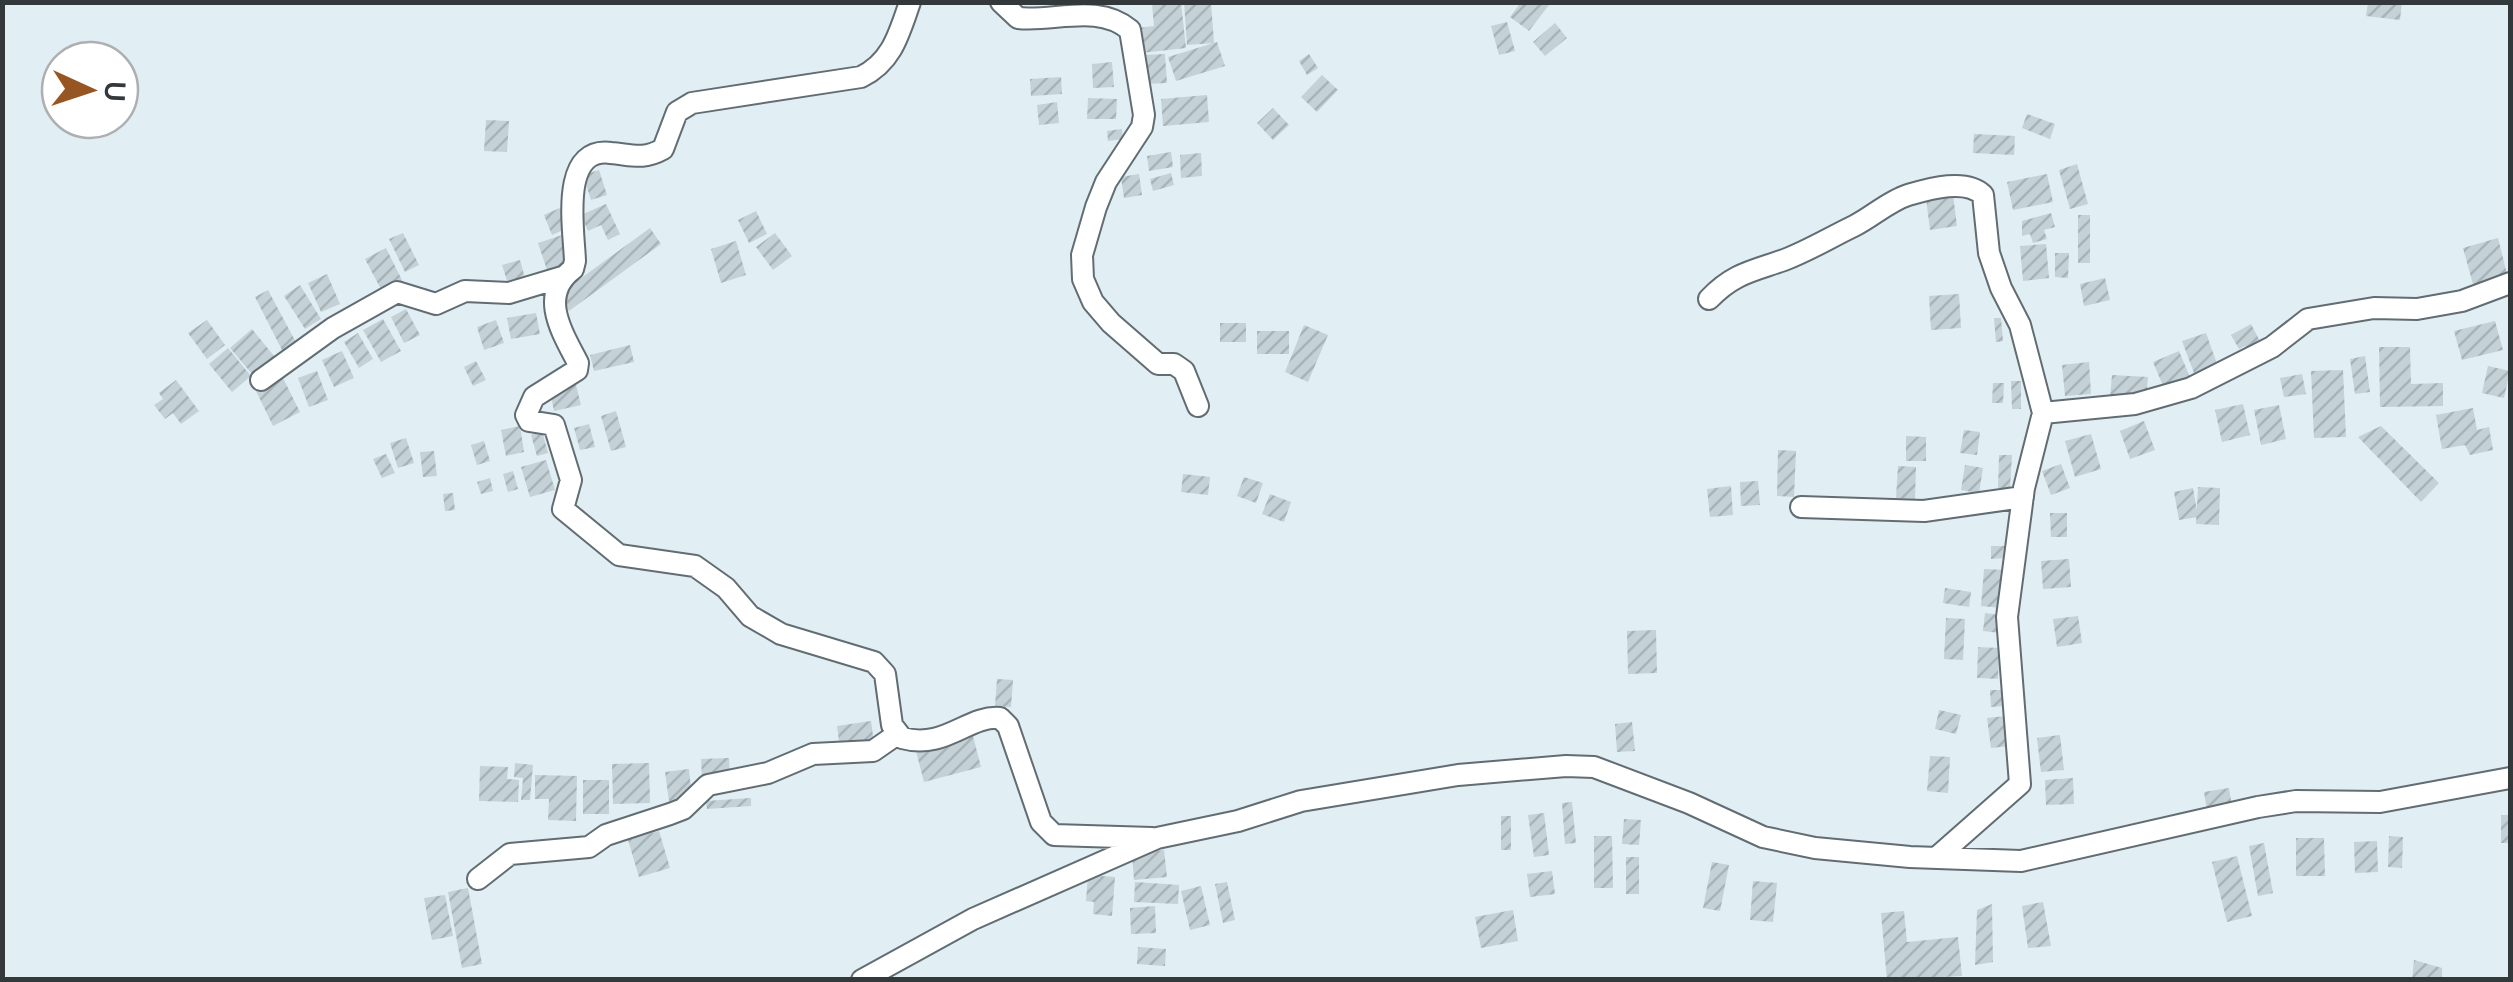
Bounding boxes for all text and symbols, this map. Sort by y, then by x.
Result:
north arrow [40,40,140,140]
text: U [98,80,133,103]

